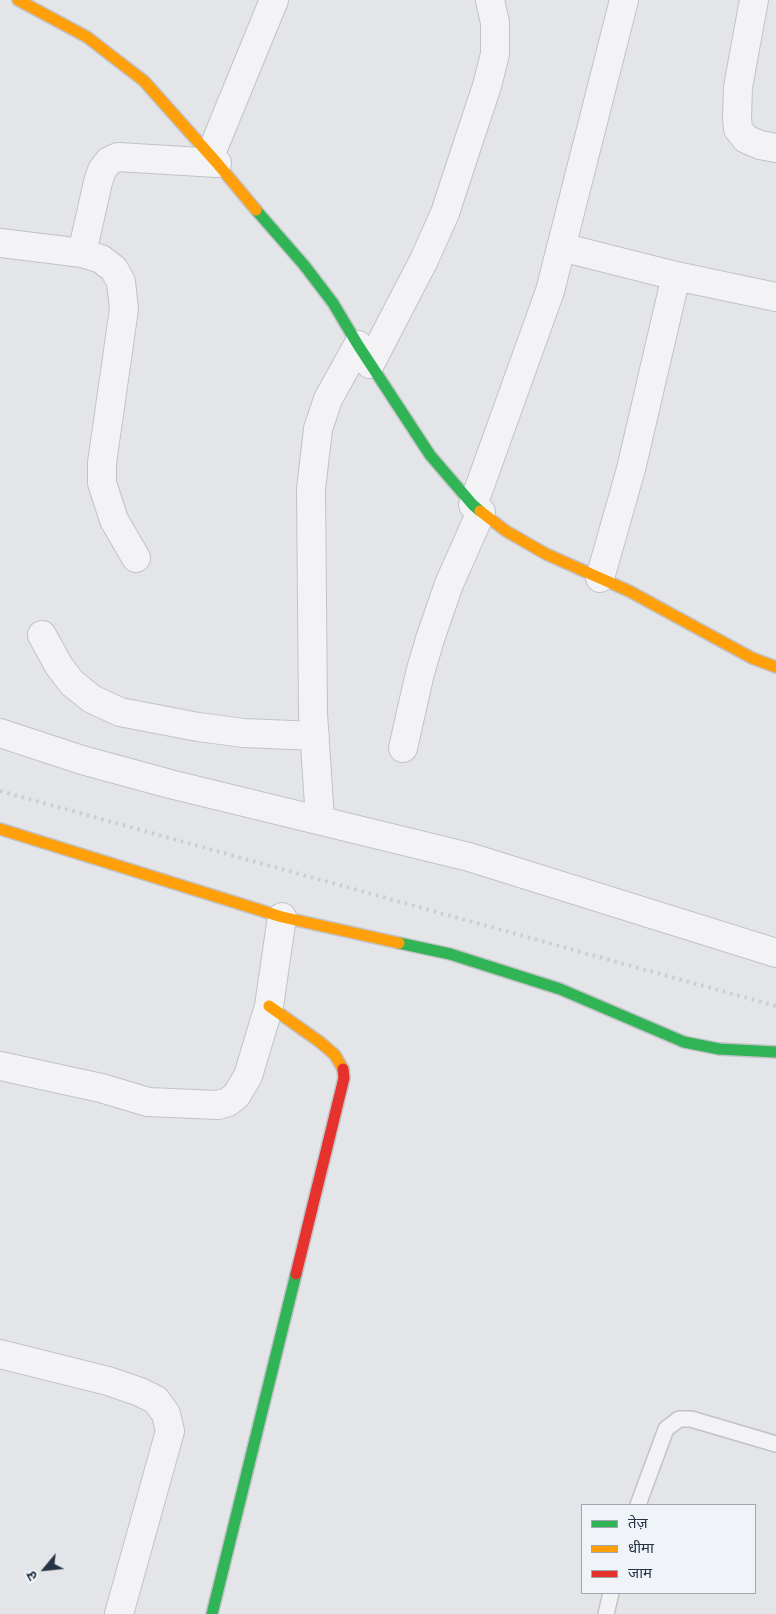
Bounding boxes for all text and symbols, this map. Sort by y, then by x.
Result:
legend [581,1504,756,1594]
text: तेज़ [628,1513,648,1531]
text: धीमा [628,1538,654,1556]
north arrow [20,1544,70,1594]
text: जाम [628,1563,652,1581]
text: उ [22,1569,41,1584]

